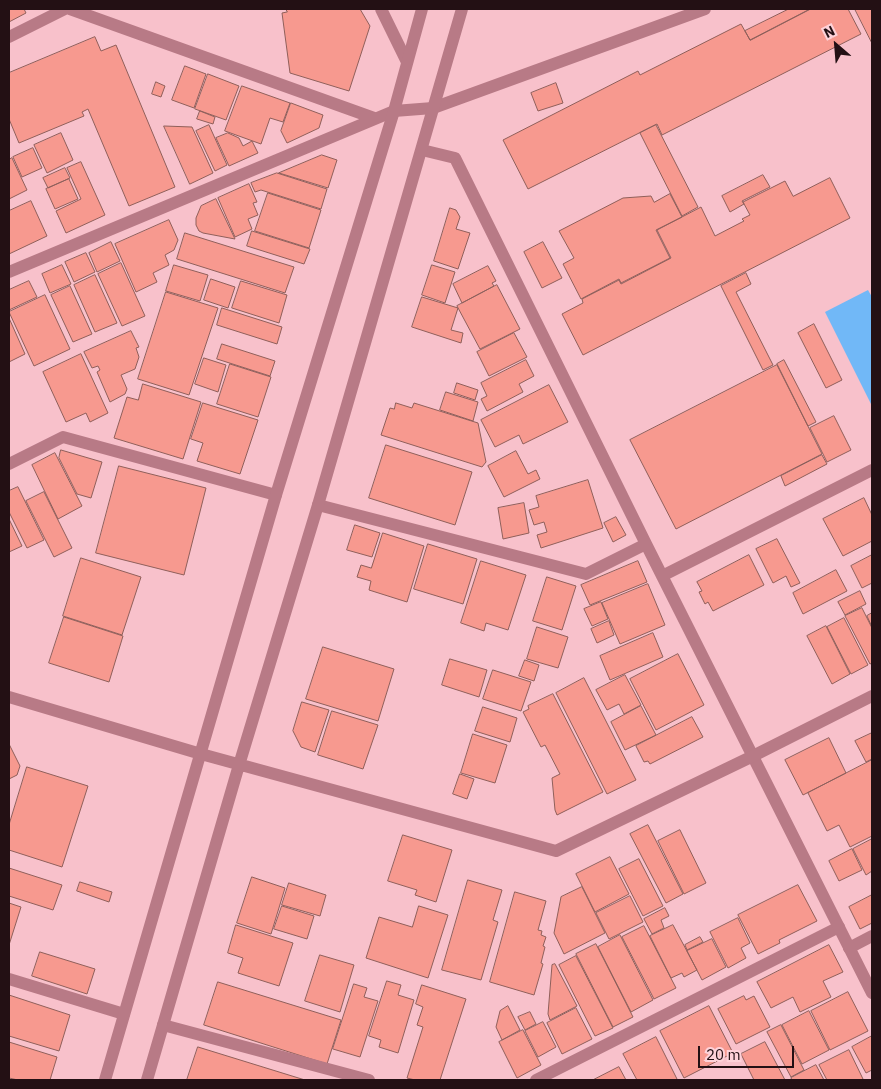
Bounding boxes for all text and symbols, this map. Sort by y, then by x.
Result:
north arrow [811,20,861,70]
text: N [821,21,838,42]
scale bar [701,1036,797,1068]
text: 20 m [706,1045,741,1064]

